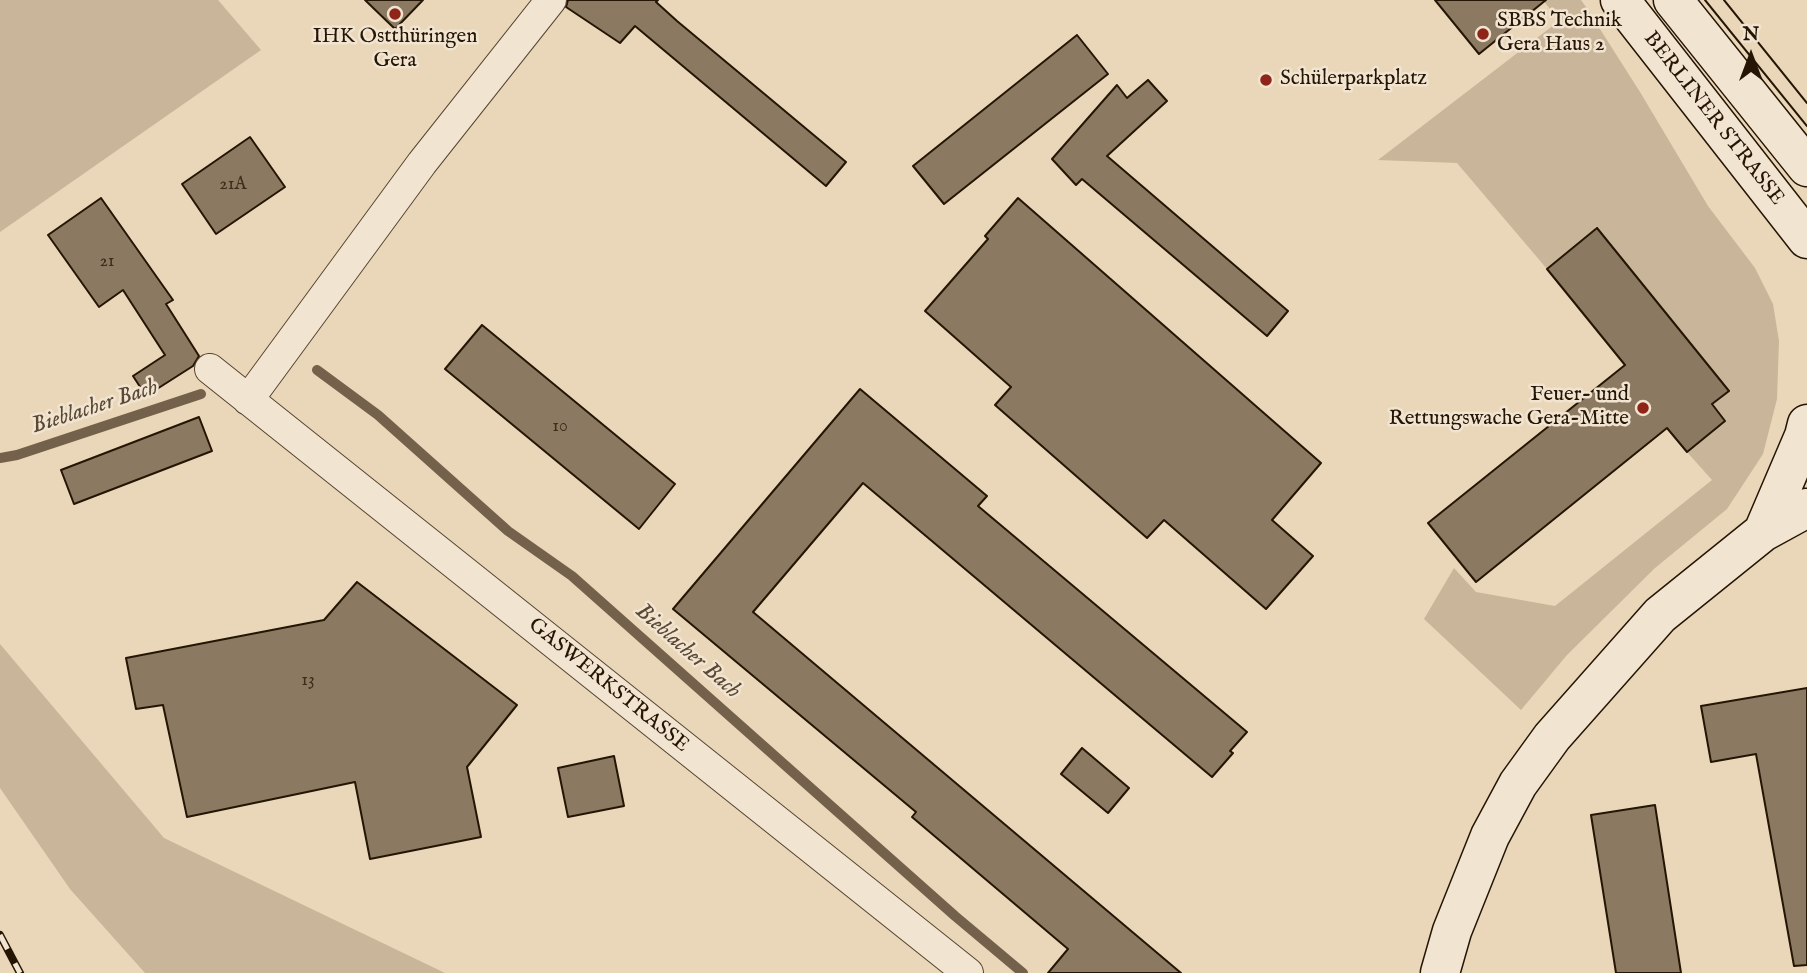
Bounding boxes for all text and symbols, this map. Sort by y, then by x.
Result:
marker: IHK Ostthüringen Gera [387,6,403,22]
place label: SBBS Technik Gera Haus 2 [1497,9,1622,59]
north arrow [1716,21,1786,91]
place label: IHK Ostthüringen Gera [313,25,477,75]
marker: SBBS Technik Gera Haus 2 [1475,26,1491,42]
street label: BERLINER STRASSE [1637,27,1789,211]
place label: Schülerparkplatz [1280,67,1427,93]
marker: Schülerparkplatz [1258,72,1274,88]
house number: 21A [219,174,247,196]
house number: 21 [99,251,115,273]
water label: Bieblacher Bach [28,375,162,441]
place label: Feuer- und Rettungswache Gera-Mitte [1389,383,1629,433]
marker: Feuer- und Rettungswache Gera-Mitte [1635,400,1651,416]
house number: 10 [552,416,568,438]
water label: Bieblacher Bach [628,599,746,705]
street label: GASWERKSTRASSE [523,613,693,759]
house number: 13 [301,670,315,692]

